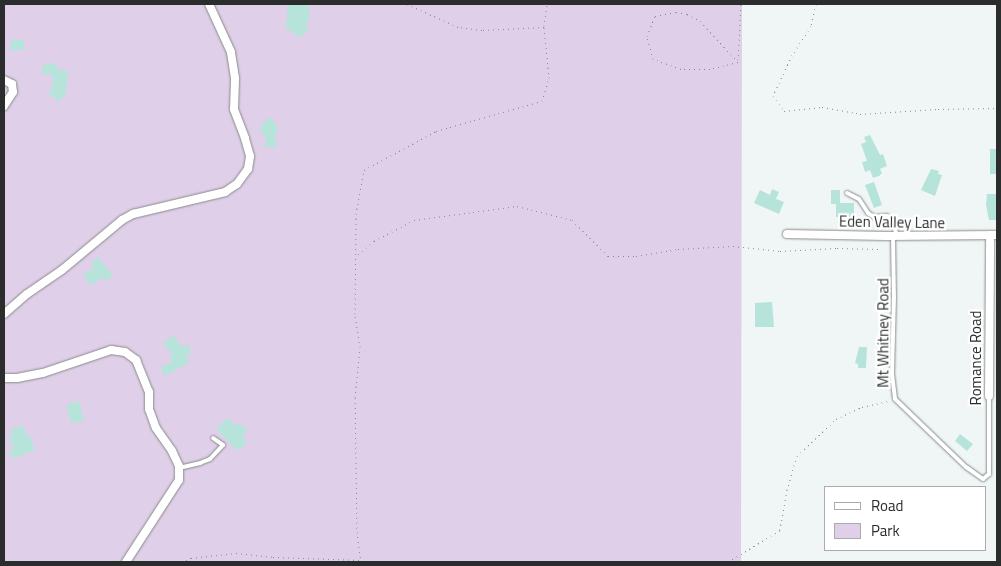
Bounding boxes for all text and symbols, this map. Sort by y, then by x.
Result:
street label: Eden Valley Lane [839,212,945,232]
street label: Mt Whitney Road [874,278,892,388]
street label: Romance Road [967,311,985,405]
legend [824,486,986,551]
text: Road [871,494,903,517]
text: Park [871,519,900,542]

